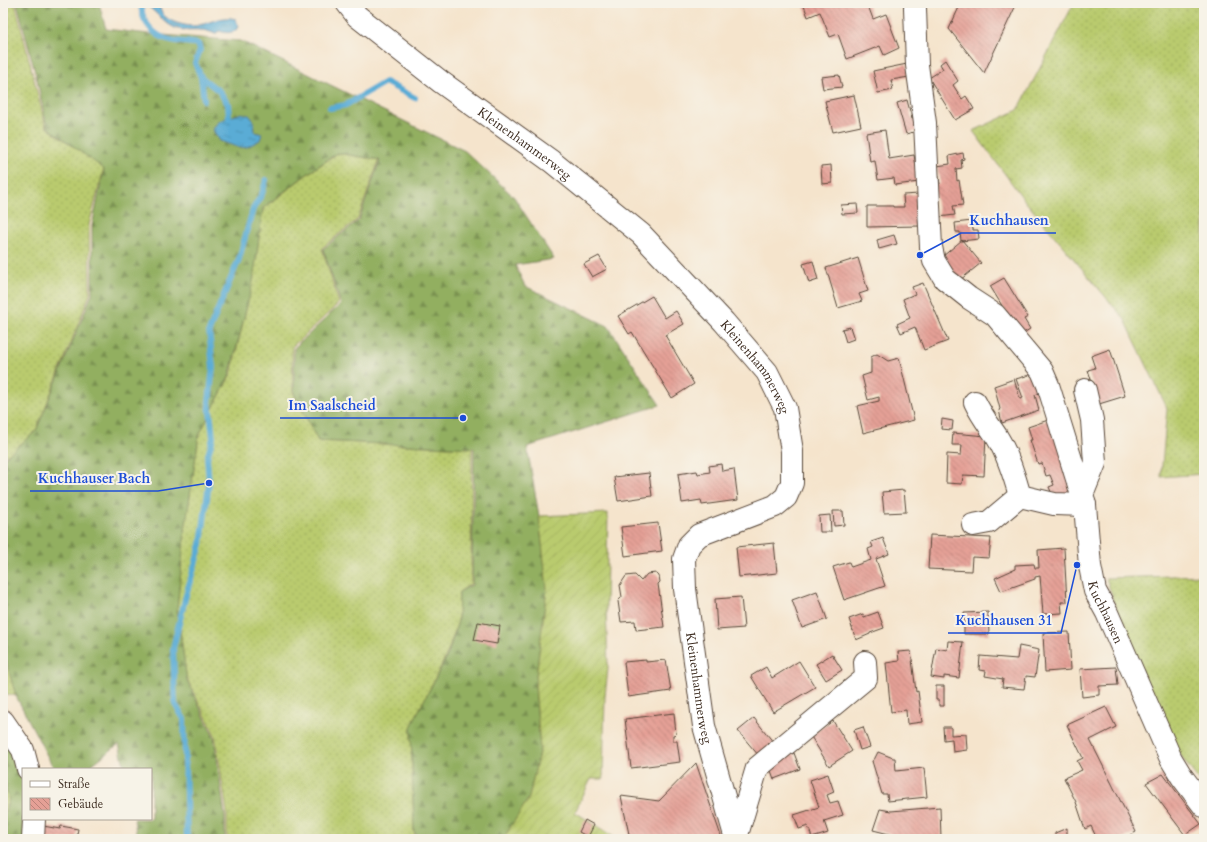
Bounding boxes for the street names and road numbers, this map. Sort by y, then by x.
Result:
street label: Kleinenhammerweg [474,103,576,185]
street label: Kleinenhammerweg [716,316,794,416]
street label: Kuchhausen [1083,579,1128,647]
street label: Kleinenhammerweg [681,631,717,746]

